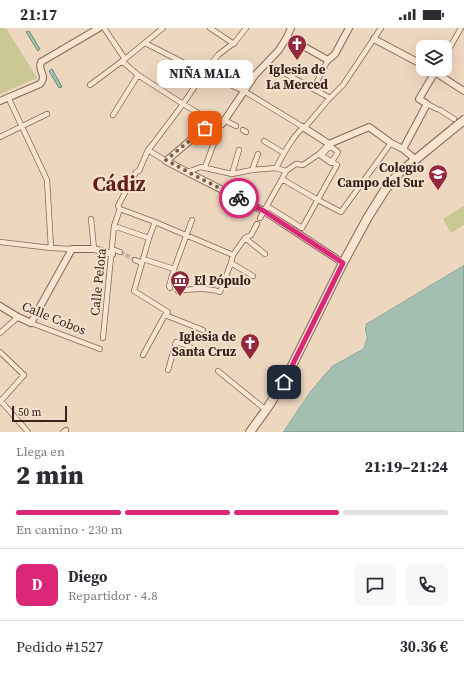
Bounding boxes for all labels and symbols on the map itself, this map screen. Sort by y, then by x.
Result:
church icon: Iglesia de La Merced [286,33,308,61]
callout: NIÑA MALA [157,60,253,88]
place label: Iglesia de La Merced [266,61,328,93]
pin [188,111,222,145]
place label: Colegio Campo del Sur [337,159,425,191]
school or university icon: Colegio Campo del Sur [427,163,449,191]
district label: Cádiz [92,169,146,198]
courier [219,178,259,218]
street label: Calle Pelota [86,247,110,317]
museum icon: El Pópulo [169,269,191,297]
place label: El Pópulo [194,272,251,289]
street label: Calle Cobos [19,297,89,339]
place label: Iglesia de Santa Cruz [172,328,236,360]
church icon: Iglesia de Santa Cruz [239,332,261,360]
pin [267,365,301,399]
scale bar [12,404,67,423]

